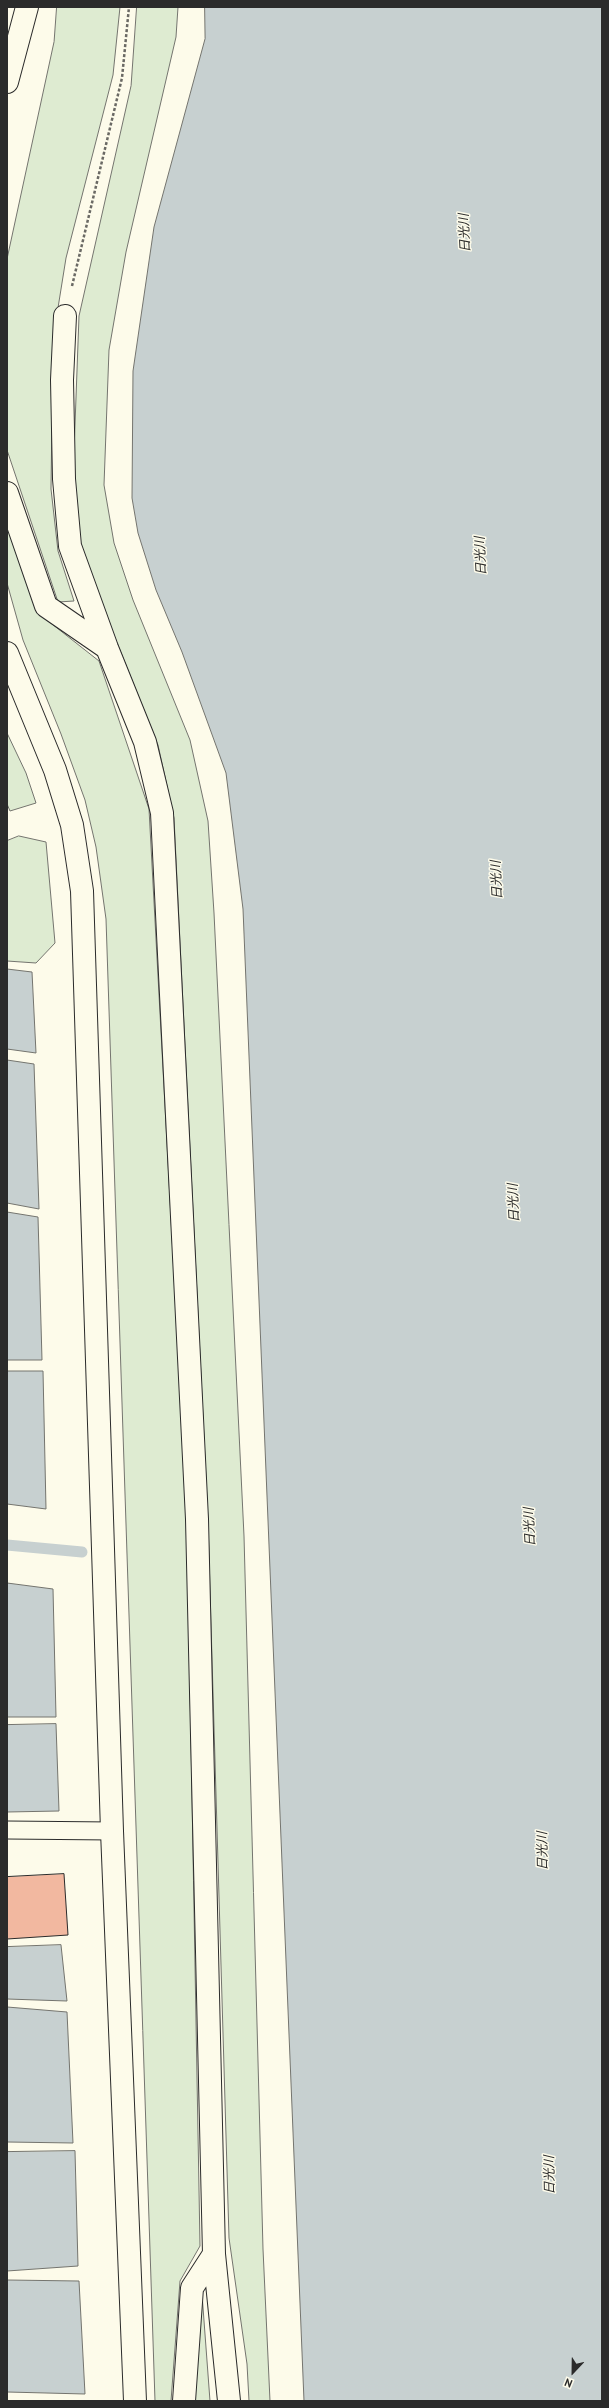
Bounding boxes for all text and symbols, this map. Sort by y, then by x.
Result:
water label: 日光川 [456,213,474,253]
water label: 日光川 [472,536,490,576]
water label: 日光川 [488,860,506,900]
water label: 日光川 [505,1183,523,1223]
water label: 日光川 [521,1507,539,1547]
water label: 日光川 [535,1831,551,1871]
water label: 日光川 [542,2155,558,2195]
north arrow [553,2352,593,2392]
text: N [563,2375,574,2391]

